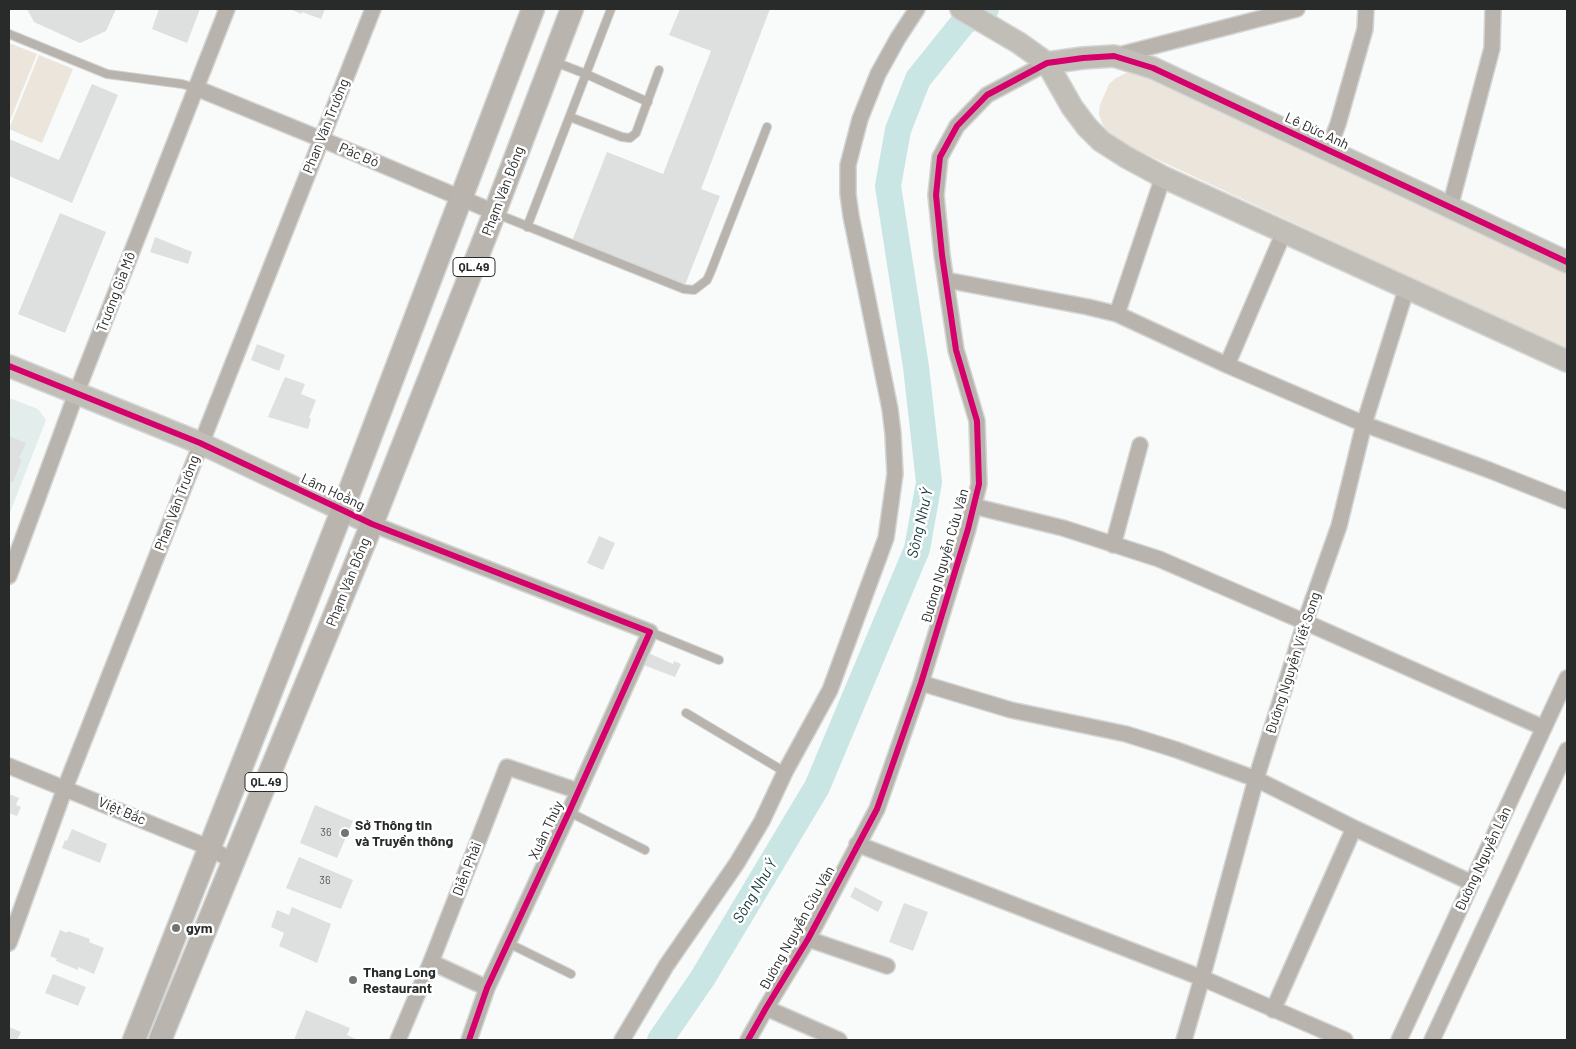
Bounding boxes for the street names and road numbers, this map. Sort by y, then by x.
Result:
street label: Phan Văn Trường [299,76,353,176]
street label: Lê Đức Anh [1282,109,1352,153]
street label: Pác Bó [337,139,381,171]
street label: Phạm Văn Đồng [478,144,528,238]
street label: Trương Gia Mô [93,249,139,335]
road number: QL.49 [453,258,495,276]
street label: Phan Văn Trường [151,453,203,553]
street label: Lâm Hoằng [298,470,368,514]
street label: Đường Nguyễn Cửu Vân [918,487,972,625]
street label: Phạm Văn Đồng [323,535,373,629]
street label: Đường Nguyễn Viết Song [1262,590,1324,736]
road number: QL.49 [245,772,287,792]
street label: Việt Bắc [96,793,148,829]
street label: Xuân Thủy [525,798,567,862]
street label: Đường Nguyễn Lân [1451,804,1515,914]
street label: Diễn Phái [449,840,485,898]
street label: Đường Nguyễn Cửu Vân [756,863,838,993]

